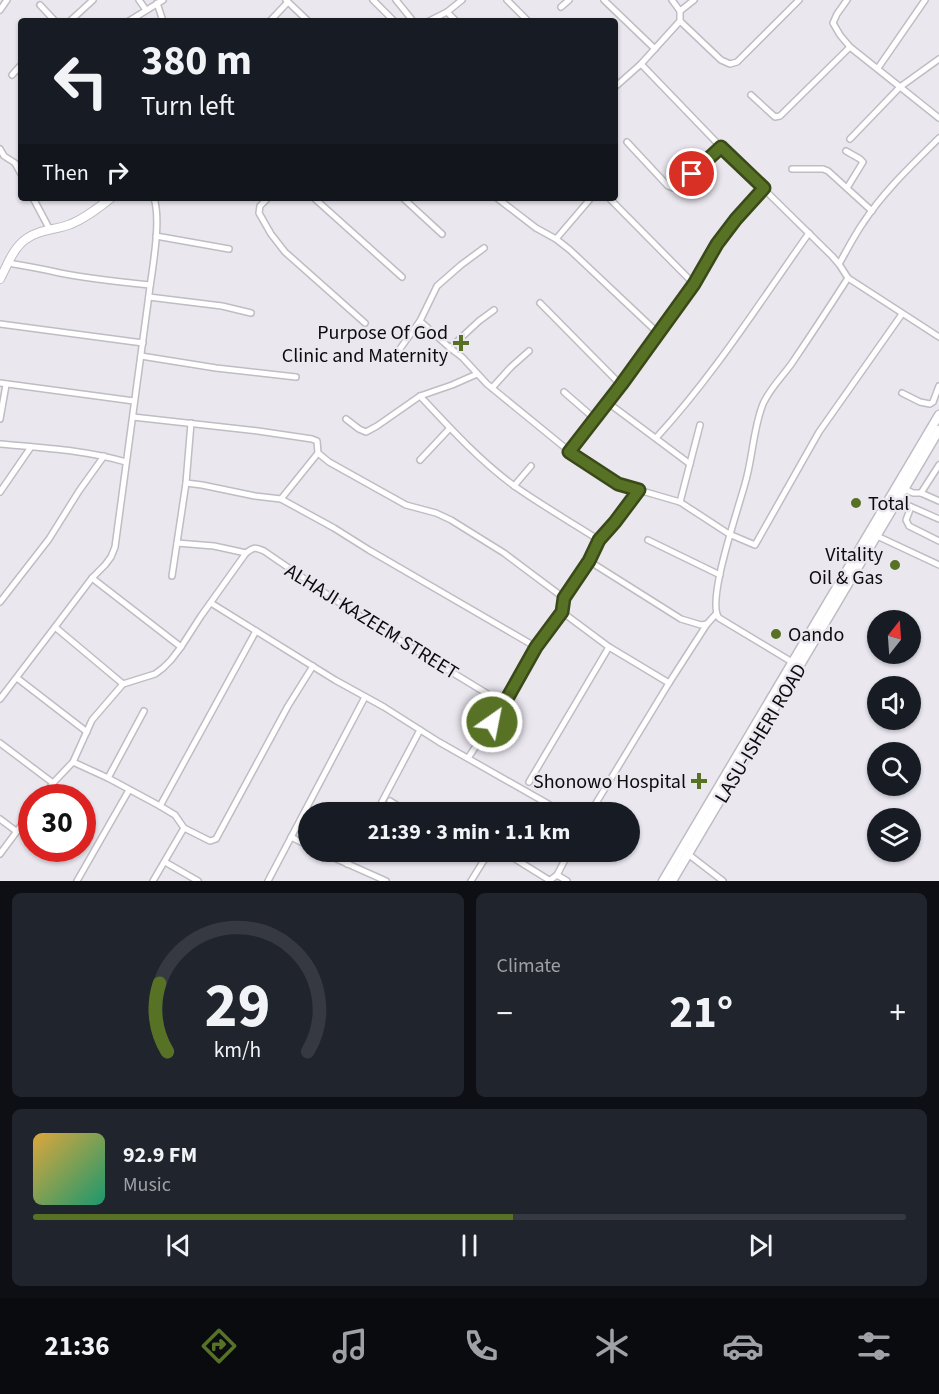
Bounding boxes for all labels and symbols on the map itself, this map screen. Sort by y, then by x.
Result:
pin [666,148,717,199]
place label: Purpose Of God Clinic and Maternity [282,319,449,370]
marker: Purpose Of God Clinic and Maternity [452,334,470,352]
place label: Total [868,490,909,518]
marker: Total [849,496,863,510]
place label: Vitality Oil & Gas [809,541,884,592]
street label: ALHAJI KAZEEM STREET [279,557,464,687]
marker: Vitality Oil & Gas [888,558,902,572]
north arrow [867,610,921,664]
place label: Oando [788,621,844,649]
marker: Oando [769,627,783,641]
street label: LASU-ISHERI ROAD [708,658,814,809]
position arrow [460,690,524,754]
place label: Shonowo Hospital [533,768,686,796]
marker: Shonowo Hospital [690,772,708,790]
speed limit sign: 30 [18,784,96,862]

